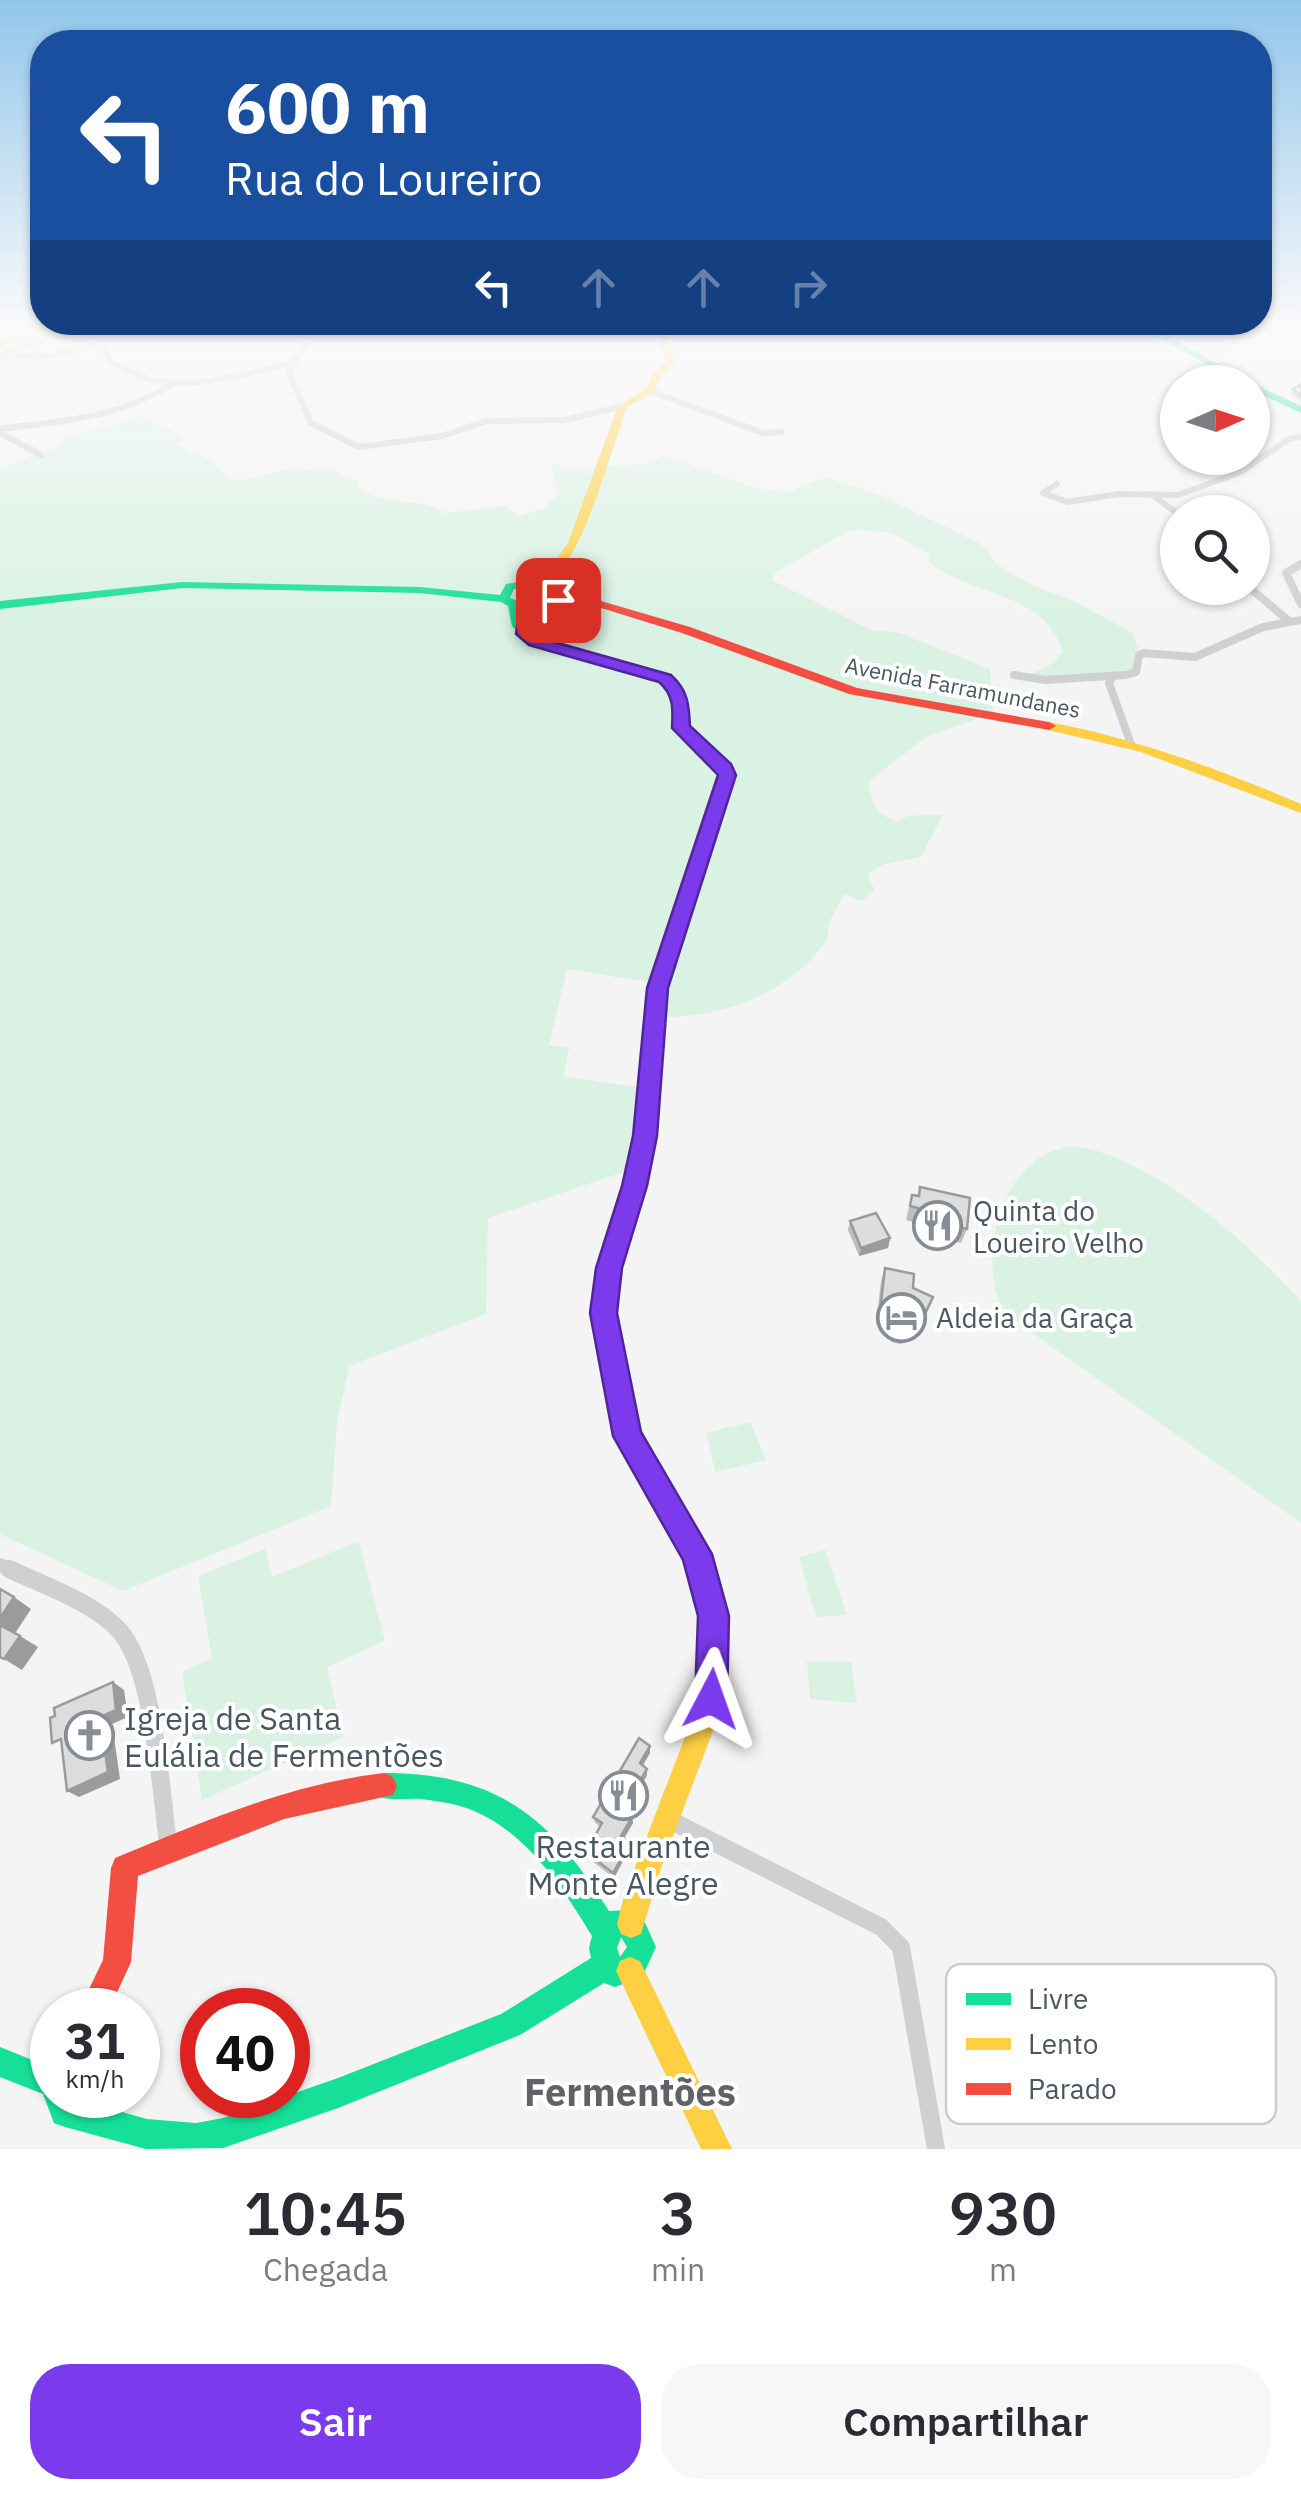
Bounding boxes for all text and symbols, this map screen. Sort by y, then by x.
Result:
text: 600 m [225,61,430,152]
icon: left [60,70,190,200]
text: Rua do Loureiro [225,149,543,207]
icon: left [466,260,521,315]
icon: ahead [571,260,626,315]
icon: ahead [676,260,731,315]
icon: right [781,260,836,315]
north arrow [1160,365,1270,475]
map controls [1160,365,1270,605]
button: search [1160,495,1270,605]
pin [516,558,601,643]
icon: arrive [531,573,586,628]
street label: Avenida Farramundanes [843,650,1083,724]
place label: Quinta do Loueiro Velho [973,1192,1144,1261]
restaurant icon: Quinta do Loueiro Velho [912,1200,964,1252]
hotel icon: Aldeia da Graça [875,1291,927,1343]
place label: Aldeia da Graça [936,1299,1133,1336]
position arrow [659,1647,763,1751]
place label: Igreja de Santa Eulália de Fermentões [124,1697,444,1776]
church icon: Igreja de Santa Eulália de Fermentões [63,1710,115,1762]
restaurant icon: Restaurante Monte Alegre [597,1770,649,1822]
place label: Restaurante Monte Alegre [527,1825,719,1904]
legend [946,1964,1276,2124]
text: Livre [1028,1980,1088,2017]
speed limit sign: 40 [180,1988,310,2118]
text: 31 [65,2008,125,2073]
text: Lento [1028,2025,1098,2062]
text: km/h [66,2062,124,2095]
district label: Fermentões [524,2067,736,2116]
text: Parado [1028,2070,1117,2107]
text: 10:45 [244,2173,407,2252]
text: 3 [660,2173,696,2252]
text: 930 [949,2173,1057,2252]
text: Chegada [263,2248,388,2290]
text: min [651,2248,705,2290]
text: m [989,2248,1017,2290]
button: Sair [30,2364,641,2479]
button: Compartilhar [661,2364,1271,2479]

